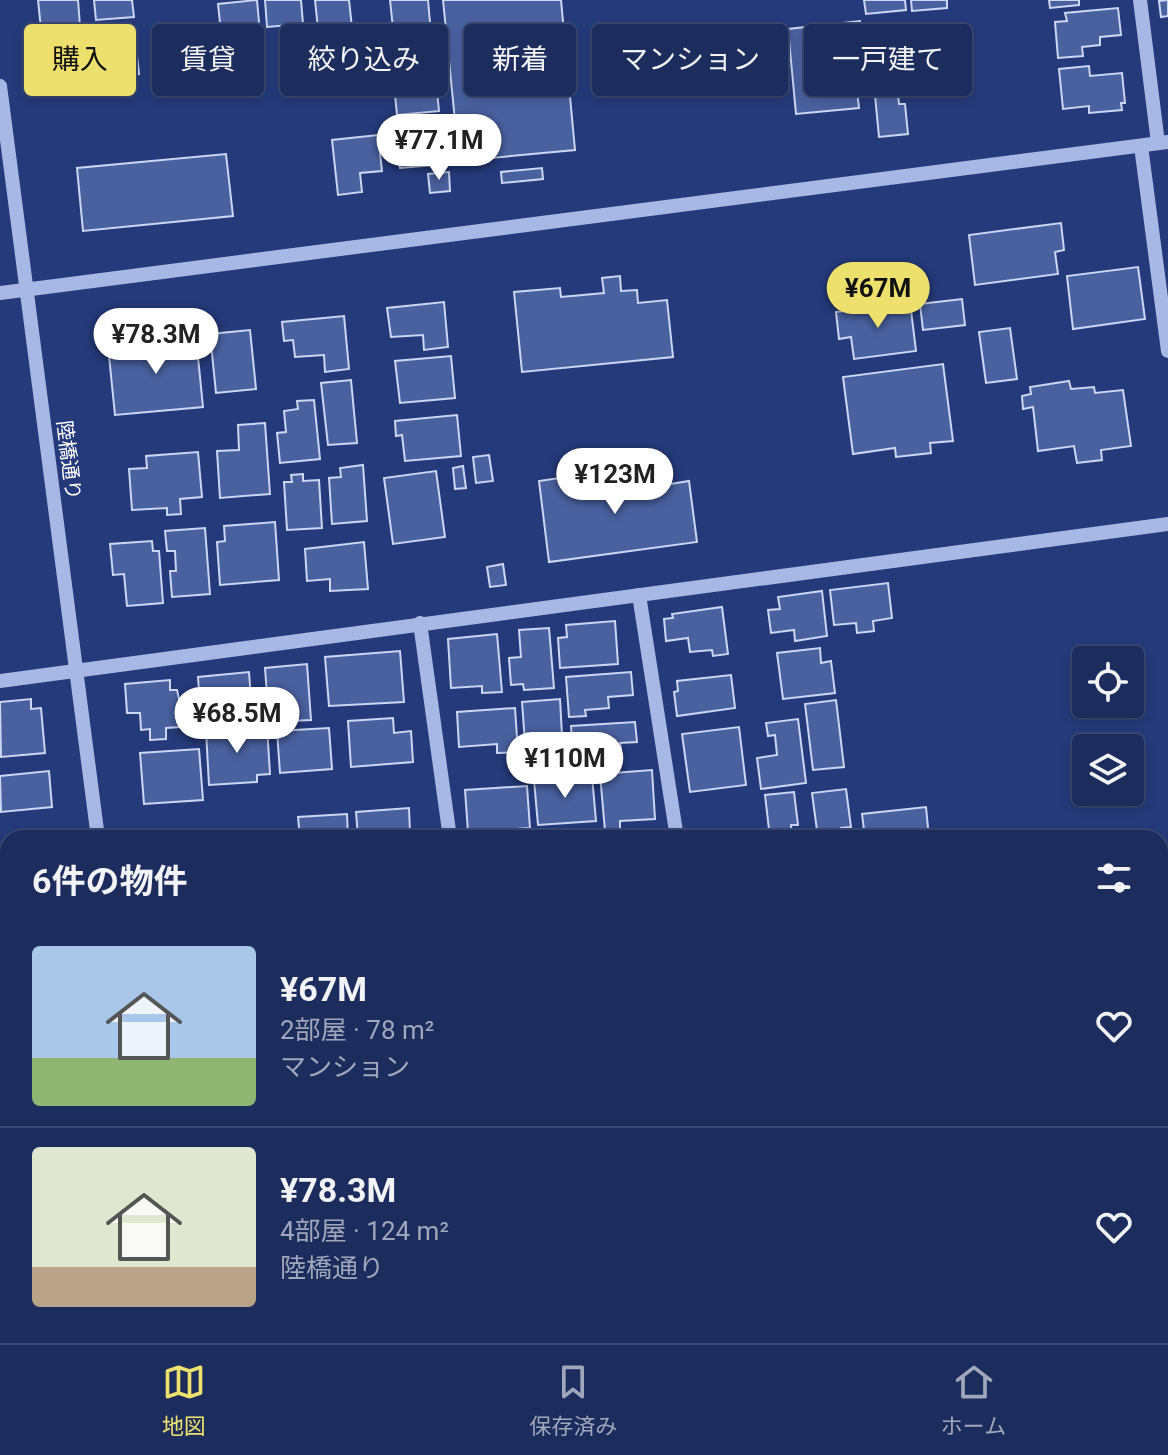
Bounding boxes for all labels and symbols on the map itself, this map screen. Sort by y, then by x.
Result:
pin: ¥77.1M [374,114,504,182]
pin: ¥67M [831,262,925,330]
pin: ¥78.3M [91,308,221,376]
street label: 陸橋通り [52,419,86,501]
pin: ¥123M [559,448,671,516]
pin: ¥68.5M [172,687,302,755]
pin: ¥110M [509,732,621,800]

